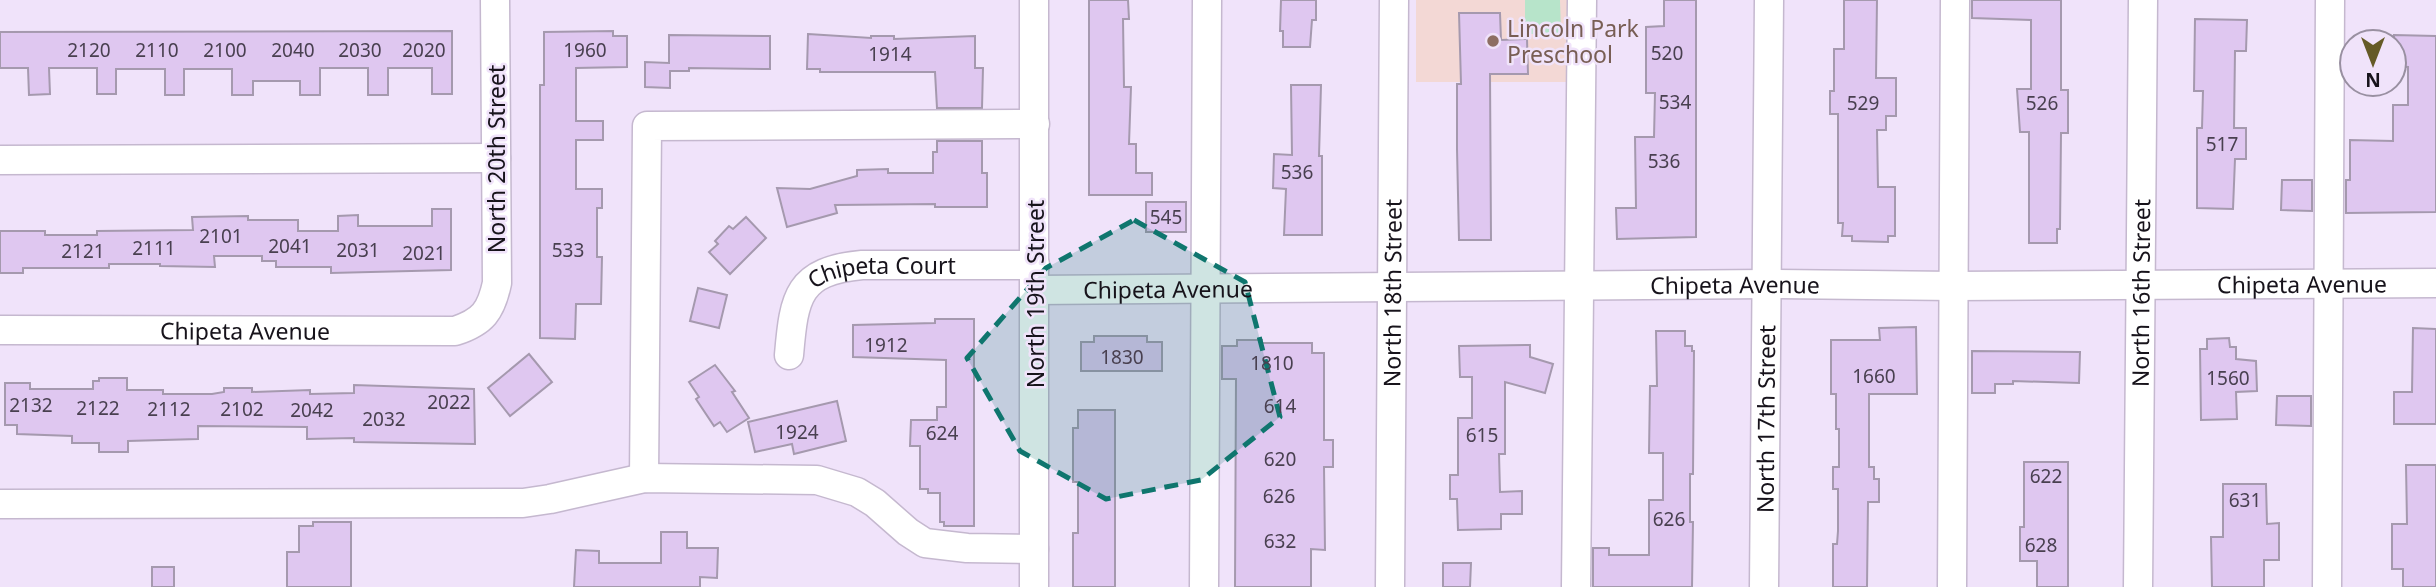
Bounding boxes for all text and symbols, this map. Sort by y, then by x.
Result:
place label: Lincoln Park Preschool [1507,12,1640,70]
north arrow [2338,28,2408,98]
marker: Lincoln Park Preschool [1485,33,1501,49]
house number: 2120 [67,37,111,63]
house number: 2110 [135,37,179,63]
house number: 2100 [203,37,247,63]
house number: 2040 [271,37,315,63]
house number: 2030 [338,37,382,63]
house number: 2020 [402,37,446,63]
house number: 1960 [563,37,607,63]
house number: 520 [1651,40,1683,66]
house number: 1914 [868,41,912,67]
street label: North 20th Street [480,65,512,253]
text: N [2365,67,2381,93]
house number: 534 [1659,89,1691,115]
house number: 529 [1847,90,1879,116]
house number: 526 [2026,90,2058,116]
house number: 517 [2206,131,2238,157]
house number: 536 [1648,148,1680,174]
house number: 536 [1281,159,1313,185]
street label: North 18th Street [1375,199,1409,387]
street label: North 16th Street [2124,199,2157,387]
street label: North 19th Street [1019,200,1051,388]
house number: 545 [1150,204,1182,230]
house number: 2101 [199,223,243,249]
house number: 2041 [268,233,312,259]
house number: 2111 [132,235,176,261]
house number: 2031 [336,237,380,263]
house number: 533 [552,237,584,263]
house number: 2121 [61,238,105,264]
house number: 2021 [402,240,446,266]
street label: Chipeta Court [801,248,956,295]
street label: Chipeta Avenue [2217,267,2387,300]
street label: Chipeta Avenue [1650,268,1820,301]
street label: Chipeta Avenue [1083,272,1253,306]
street label: Chipeta Avenue [160,314,330,347]
street label: North 17th Street [1749,325,1782,513]
house number: 1912 [864,332,908,358]
house number: 1830 [1100,344,1144,370]
house number: 1810 [1250,350,1294,376]
house number: 1660 [1852,363,1896,389]
house number: 1560 [2206,365,2250,391]
house number: 2022 [427,389,471,415]
house number: 2132 [9,392,53,418]
house number: 614 [1264,393,1296,419]
house number: 2122 [76,395,120,421]
house number: 2112 [147,396,191,422]
house number: 2102 [220,396,264,422]
house number: 2042 [290,397,334,423]
house number: 2032 [362,406,406,432]
house number: 1924 [775,419,819,445]
house number: 624 [926,420,958,446]
house number: 615 [1466,422,1498,448]
house number: 620 [1264,446,1296,472]
house number: 622 [2030,463,2062,489]
house number: 626 [1263,483,1295,509]
house number: 631 [2229,487,2261,513]
house number: 626 [1653,506,1685,532]
house number: 632 [1264,528,1296,554]
house number: 628 [2025,532,2057,558]

